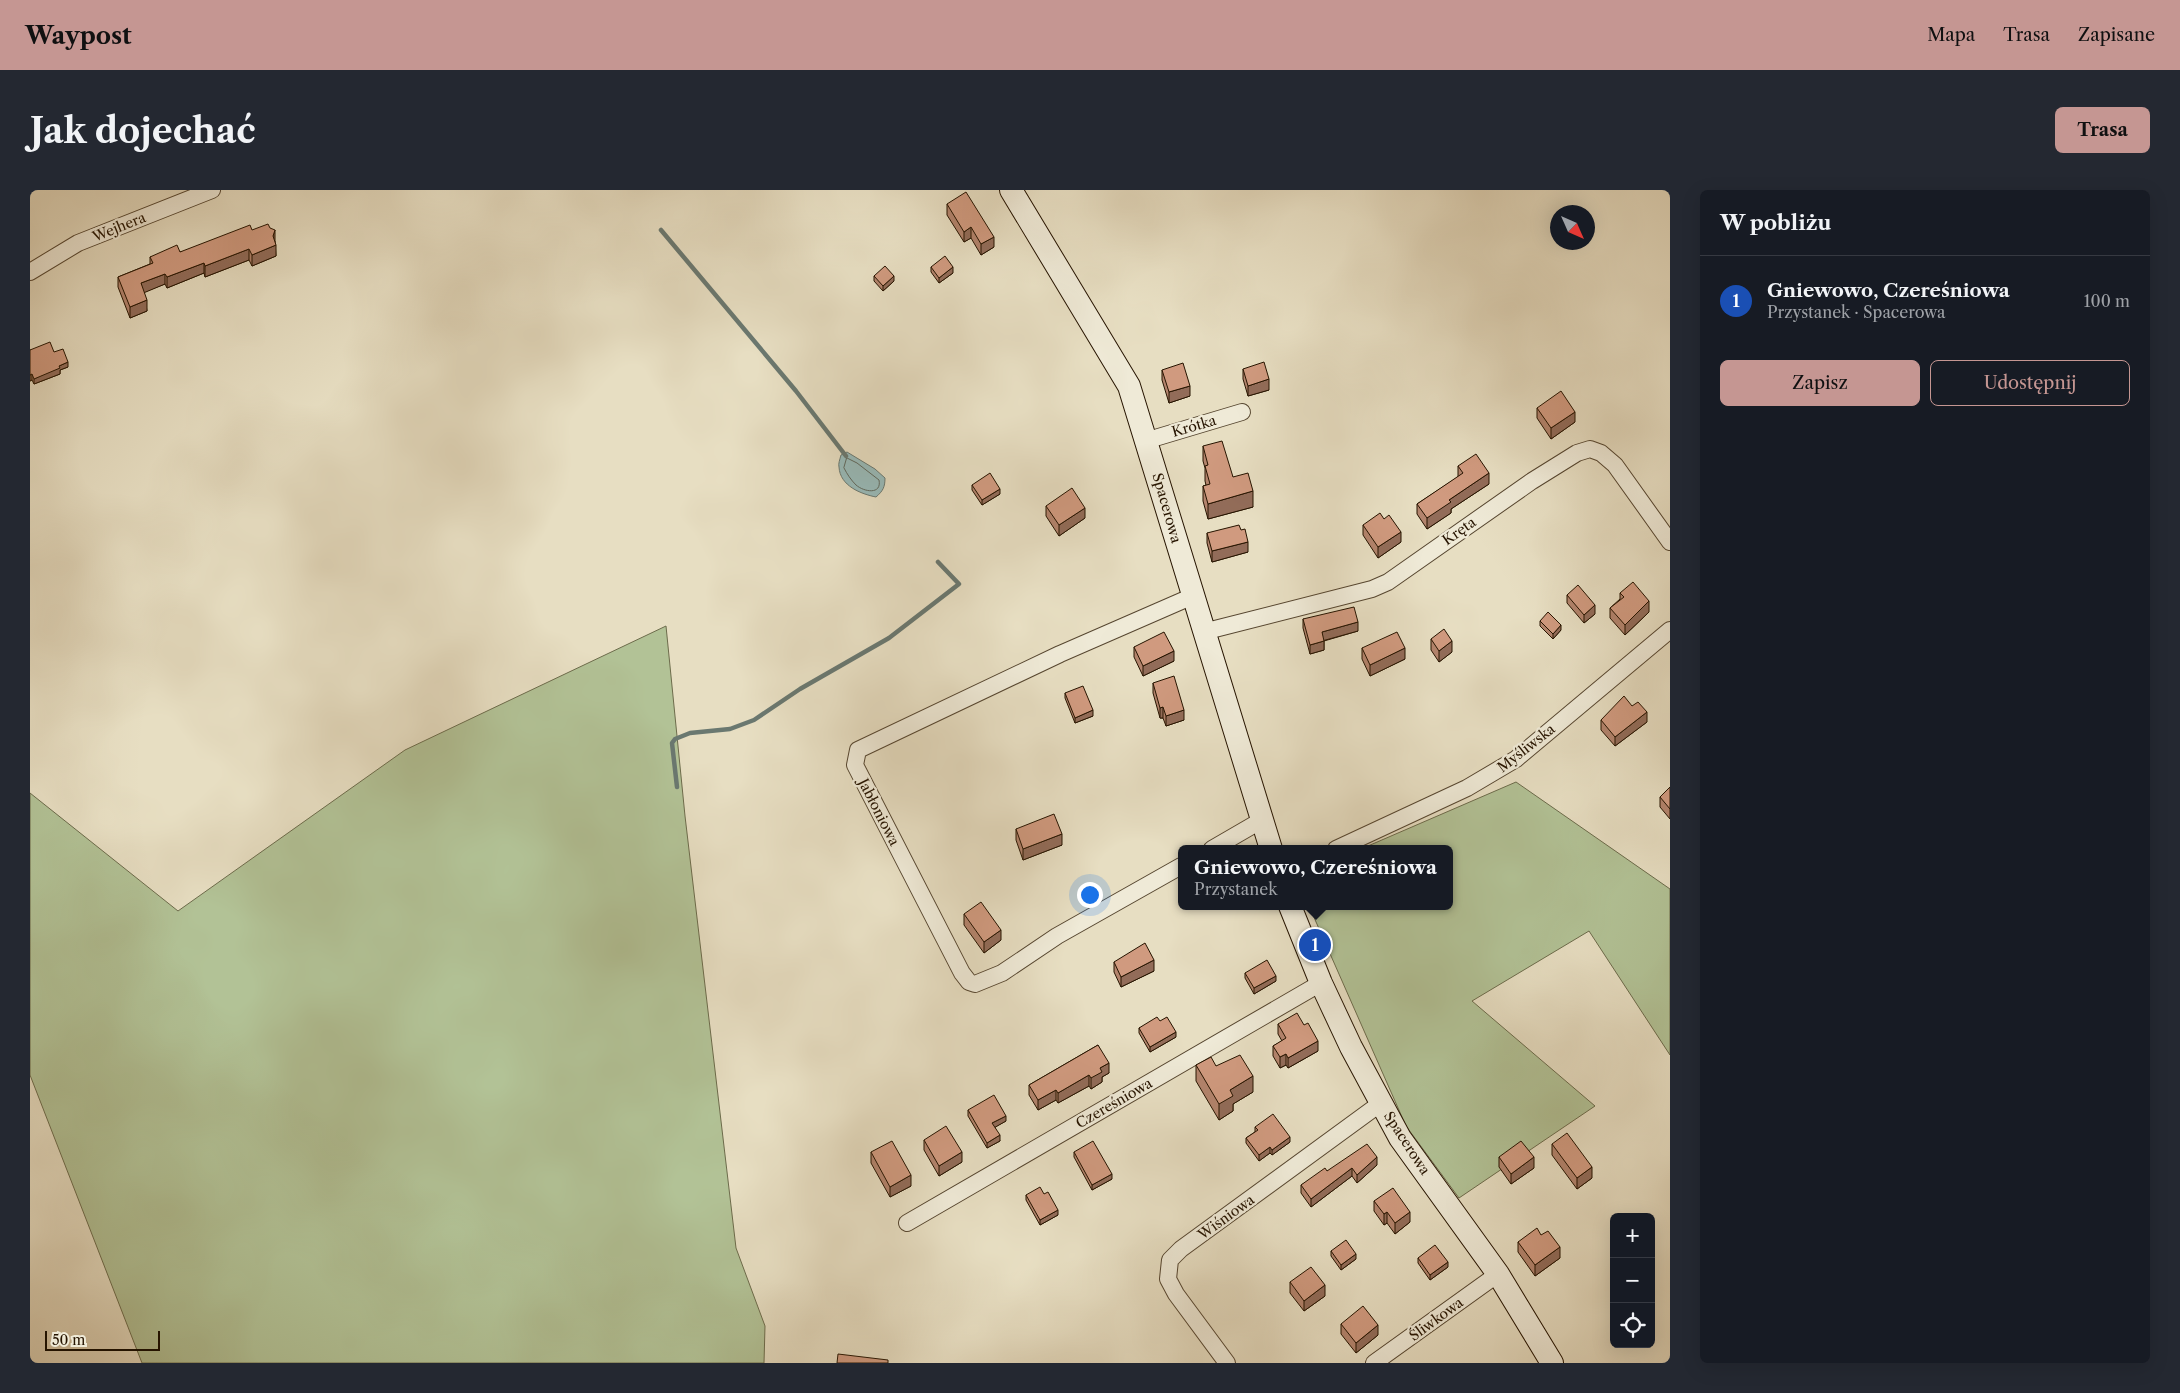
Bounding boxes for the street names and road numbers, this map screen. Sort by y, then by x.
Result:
street label: Wejhera [89,208,149,246]
street label: Krótka [1170,411,1219,441]
street label: Spacerowa [1148,471,1186,546]
street label: Kręta [1439,513,1480,549]
street label: Myśliwska [1494,720,1559,776]
street label: Jabłoniowa [853,774,904,849]
street label: Czereśniowa [1073,1074,1156,1132]
street label: Spacerowa [1380,1108,1434,1179]
street label: Wiśniowa [1193,1190,1258,1244]
street label: Śliwkowa [1405,1292,1467,1345]

